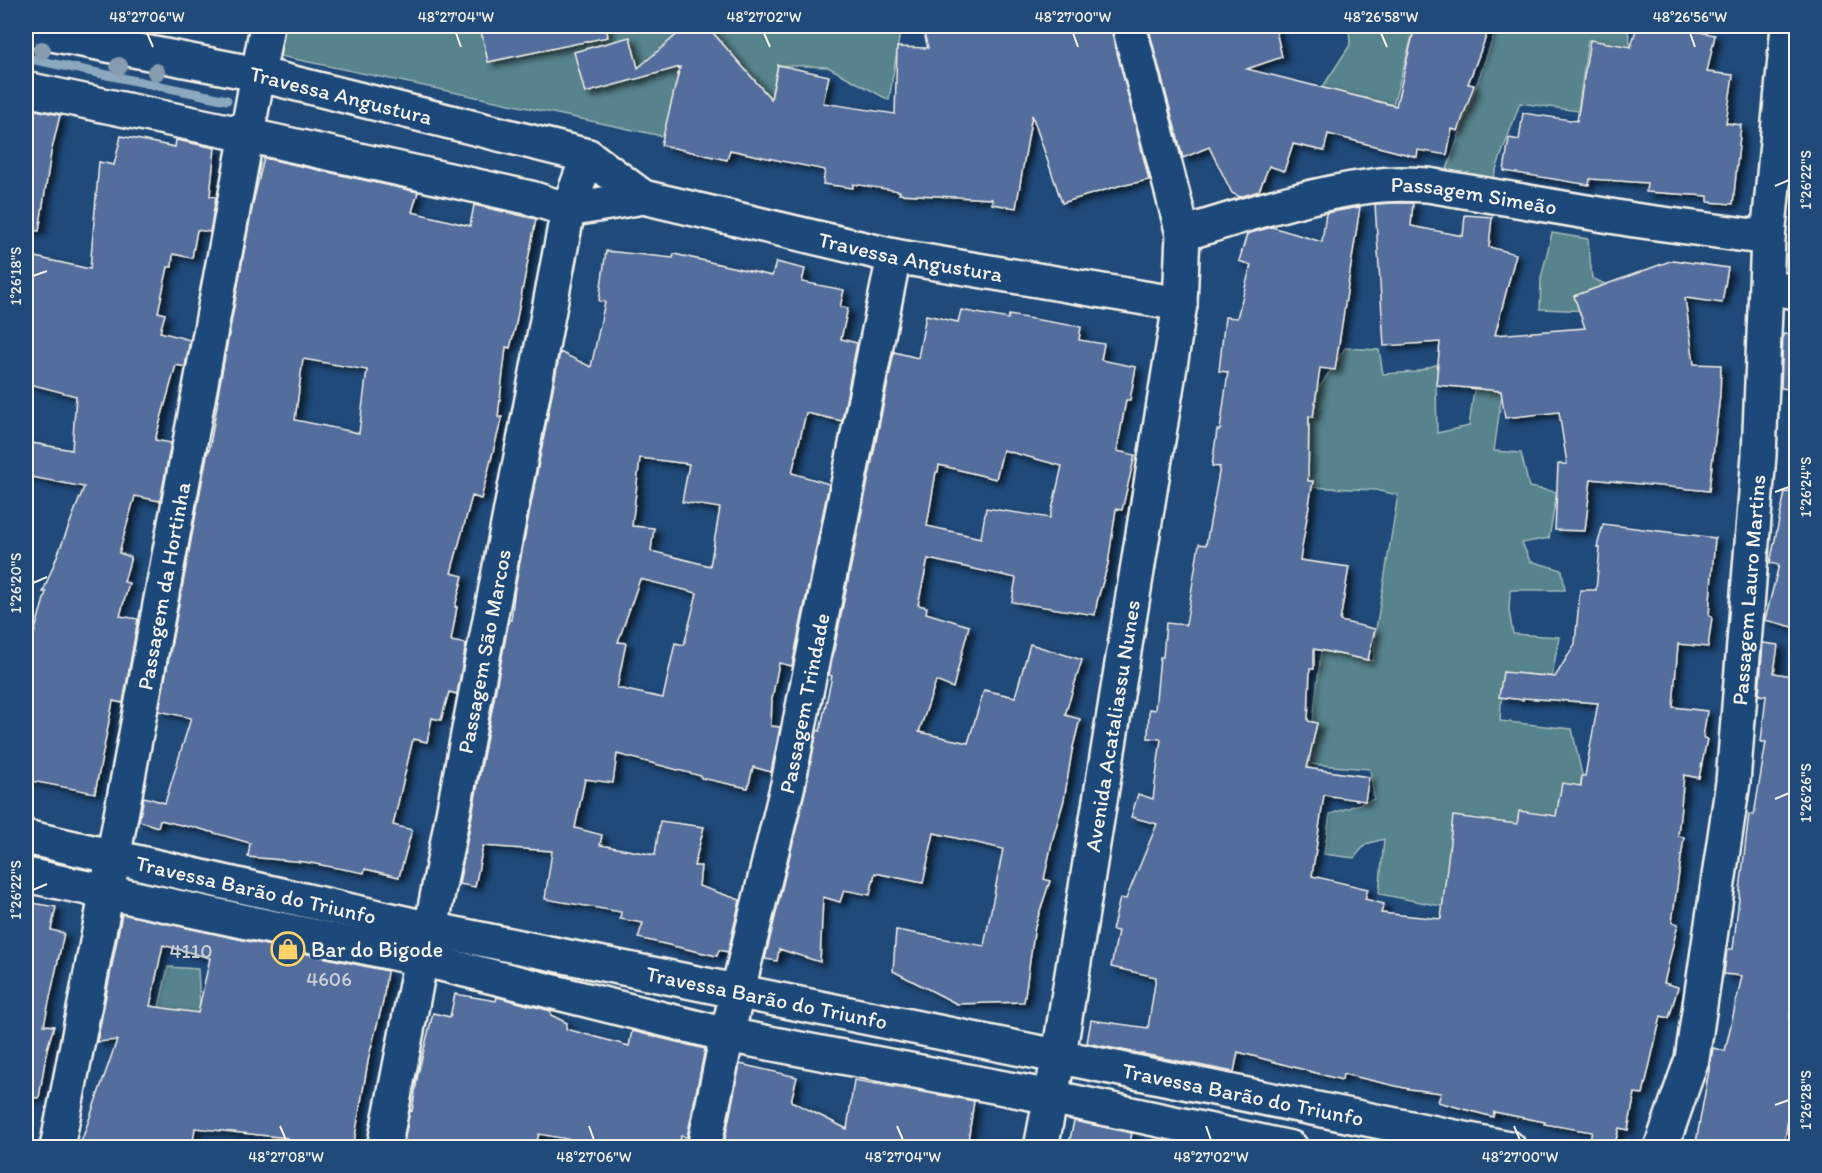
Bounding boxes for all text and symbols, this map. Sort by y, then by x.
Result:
text: 48°27'06"W [109,8,185,26]
text: 48°27'04"W [418,8,494,26]
text: 48°27'02"W [726,8,802,26]
text: 48°27'00"W [1035,8,1111,26]
text: 48°26'58"W [1344,8,1419,26]
text: 48°26'56"W [1653,8,1727,26]
street label: Travessa Angustura [248,59,436,131]
text: 1°26'22"S [1797,150,1815,210]
street label: Passagem Simeão [1390,170,1559,220]
street label: Travessa Angustura [816,225,1005,288]
text: 1°26'18"S [7,246,25,306]
text: 1°26'24"S [1797,457,1815,517]
street label: Passagem Lauro Martins [1726,473,1771,706]
street label: Passagem da Hortinha [131,479,196,692]
street label: Passagem São Marcos [451,547,517,756]
text: 1°26'20"S [7,552,25,614]
street label: Avenida Acataliassu Nunes [1078,598,1146,854]
street label: Passagem Trindade [773,611,835,796]
text: 1°26'26"S [1797,763,1815,823]
street label: Travessa Barão do Triunfo [133,849,379,930]
text: 1°26'22"S [7,860,25,920]
shop icon: Bar do Bigode [270,931,306,967]
place label: Bar do Bigode [311,936,443,963]
house number: 4110 [170,939,212,963]
street label: Travessa Barão do Triunfo [644,960,890,1035]
house number: 4606 [306,967,352,991]
street label: Travessa Barão do Triunfo [1120,1056,1366,1132]
text: 1°26'28"S [1797,1070,1815,1130]
text: 48°27'08"W [248,1148,324,1166]
text: 48°27'06"W [556,1148,632,1166]
text: 48°27'04"W [865,1148,941,1166]
text: 48°27'02"W [1173,1148,1249,1166]
text: 48°27'00"W [1482,1148,1558,1166]

